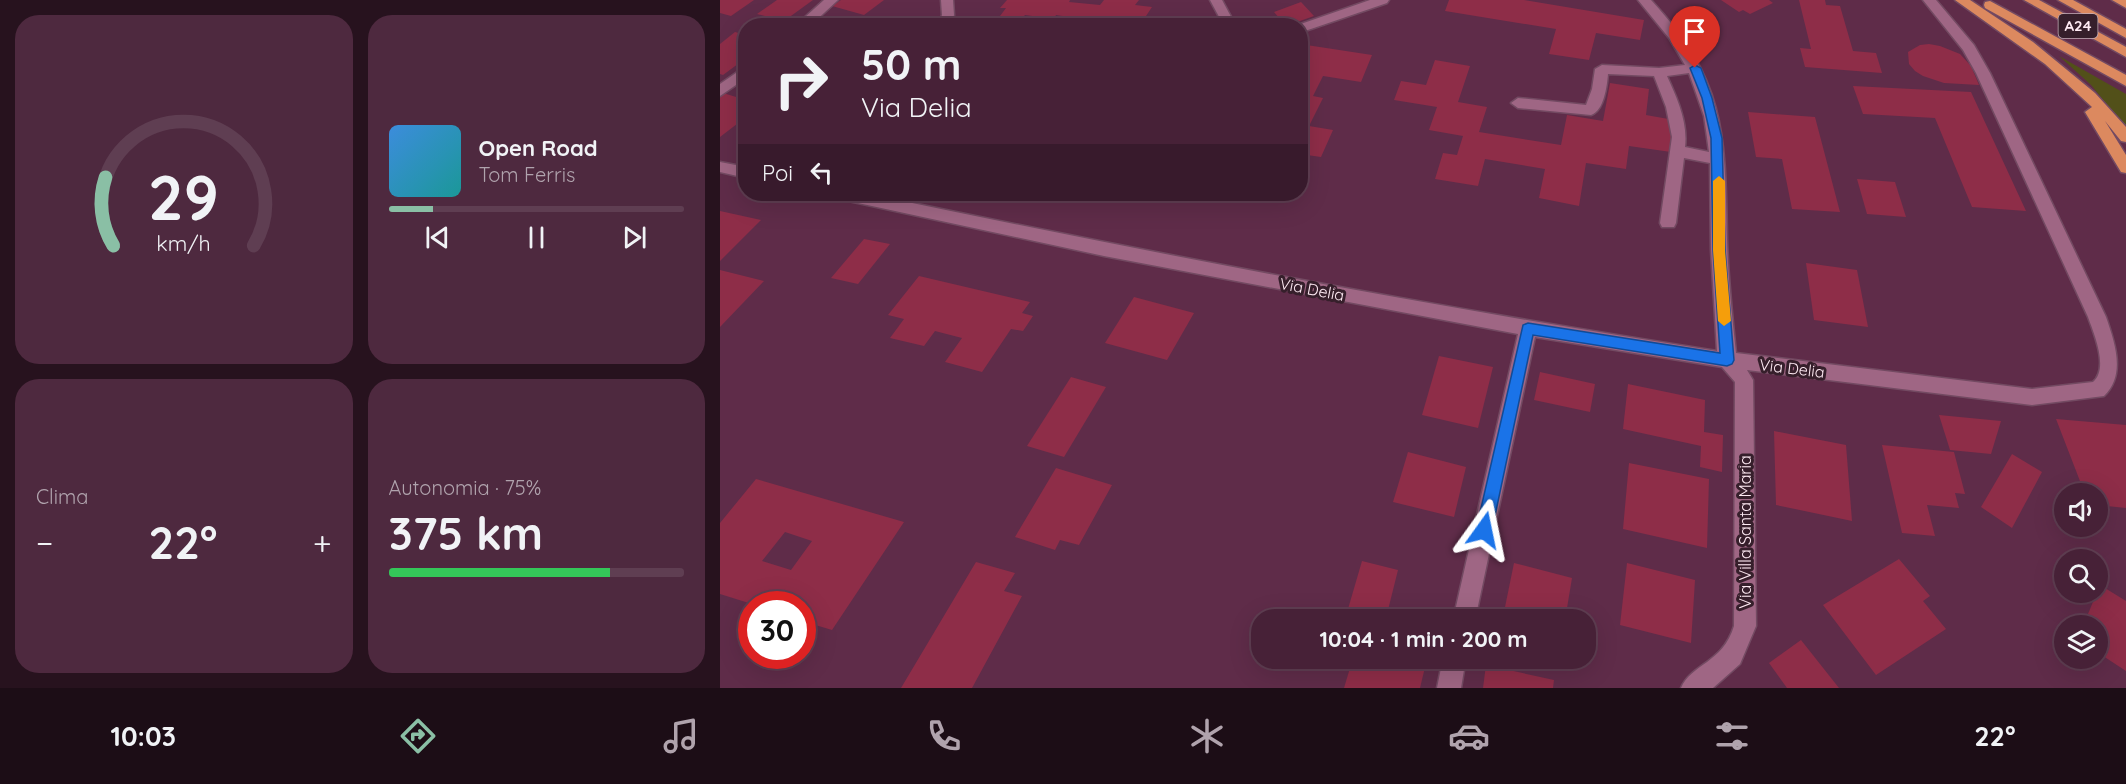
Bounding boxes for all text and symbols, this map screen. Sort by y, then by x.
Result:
pin [1669,6,1720,68]
road number: A24 [2058,14,2098,38]
icon: arrive [1678,15,1711,48]
text: 50 m [861,38,961,91]
icon: right [762,42,840,120]
text: Via Delia [861,90,972,124]
text: Open Road [479,134,598,162]
icon: left [805,156,838,189]
text: 29 [148,159,219,237]
text: Poi [762,159,793,187]
text: Tom Ferris [479,162,575,187]
icon: previous [421,221,454,254]
icon: pause [520,221,553,254]
icon: next [618,221,651,254]
text: km/h [157,231,211,257]
street label: Via Delia [1278,273,1346,305]
street label: Via Delia [1758,354,1826,382]
street label: Via Villa Santa Maria [1735,455,1755,609]
text: Autonomia · 75% [389,475,541,500]
map controls [2054,483,2108,669]
button: sound [2054,483,2108,537]
text: Clima [36,484,88,509]
position arrow [1452,498,1516,562]
text: 375 km [389,505,543,561]
text: 22° [149,514,217,570]
text: − [36,522,53,563]
text: + [313,522,332,563]
button: search [2054,549,2108,603]
speed limit sign: 30 [738,591,816,669]
button: layers [2054,615,2108,669]
text: 10:04 · 1 min · 200 m [1319,625,1528,653]
icon: directions [397,715,439,757]
icon: music [660,715,702,757]
icon: phone [923,715,965,757]
icon: climate [1186,715,1228,757]
icon: car [1448,715,1490,757]
icon: filters [1711,715,1753,757]
text: 10:03 [110,719,176,753]
text: 22° [1974,719,2016,753]

